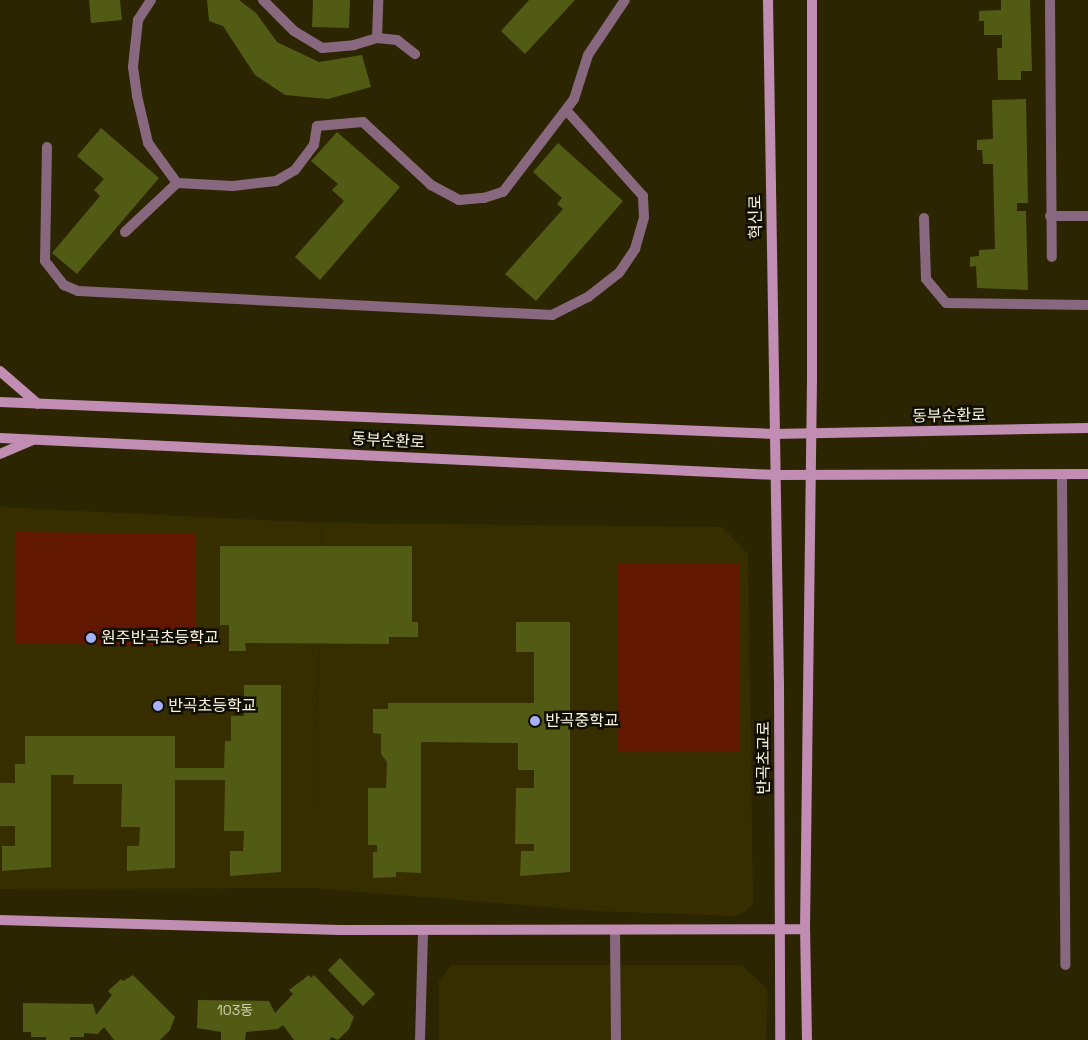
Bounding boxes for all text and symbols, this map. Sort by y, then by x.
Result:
street label: 혁신로 [746,195,766,239]
street label: 동부순환로 [912,406,986,426]
street label: 동부순환로 [351,429,425,453]
place label: 원주반곡초등학교 [101,628,219,648]
marker: 원주반곡초등학교 [85,632,97,644]
place label: 반곡초등학교 [168,696,256,716]
marker: 반곡초등학교 [152,700,164,712]
place label: 반곡중학교 [545,711,619,731]
marker: 반곡중학교 [529,715,541,727]
street label: 반곡초교로 [754,721,774,795]
house number: 103동 [217,1002,253,1018]

